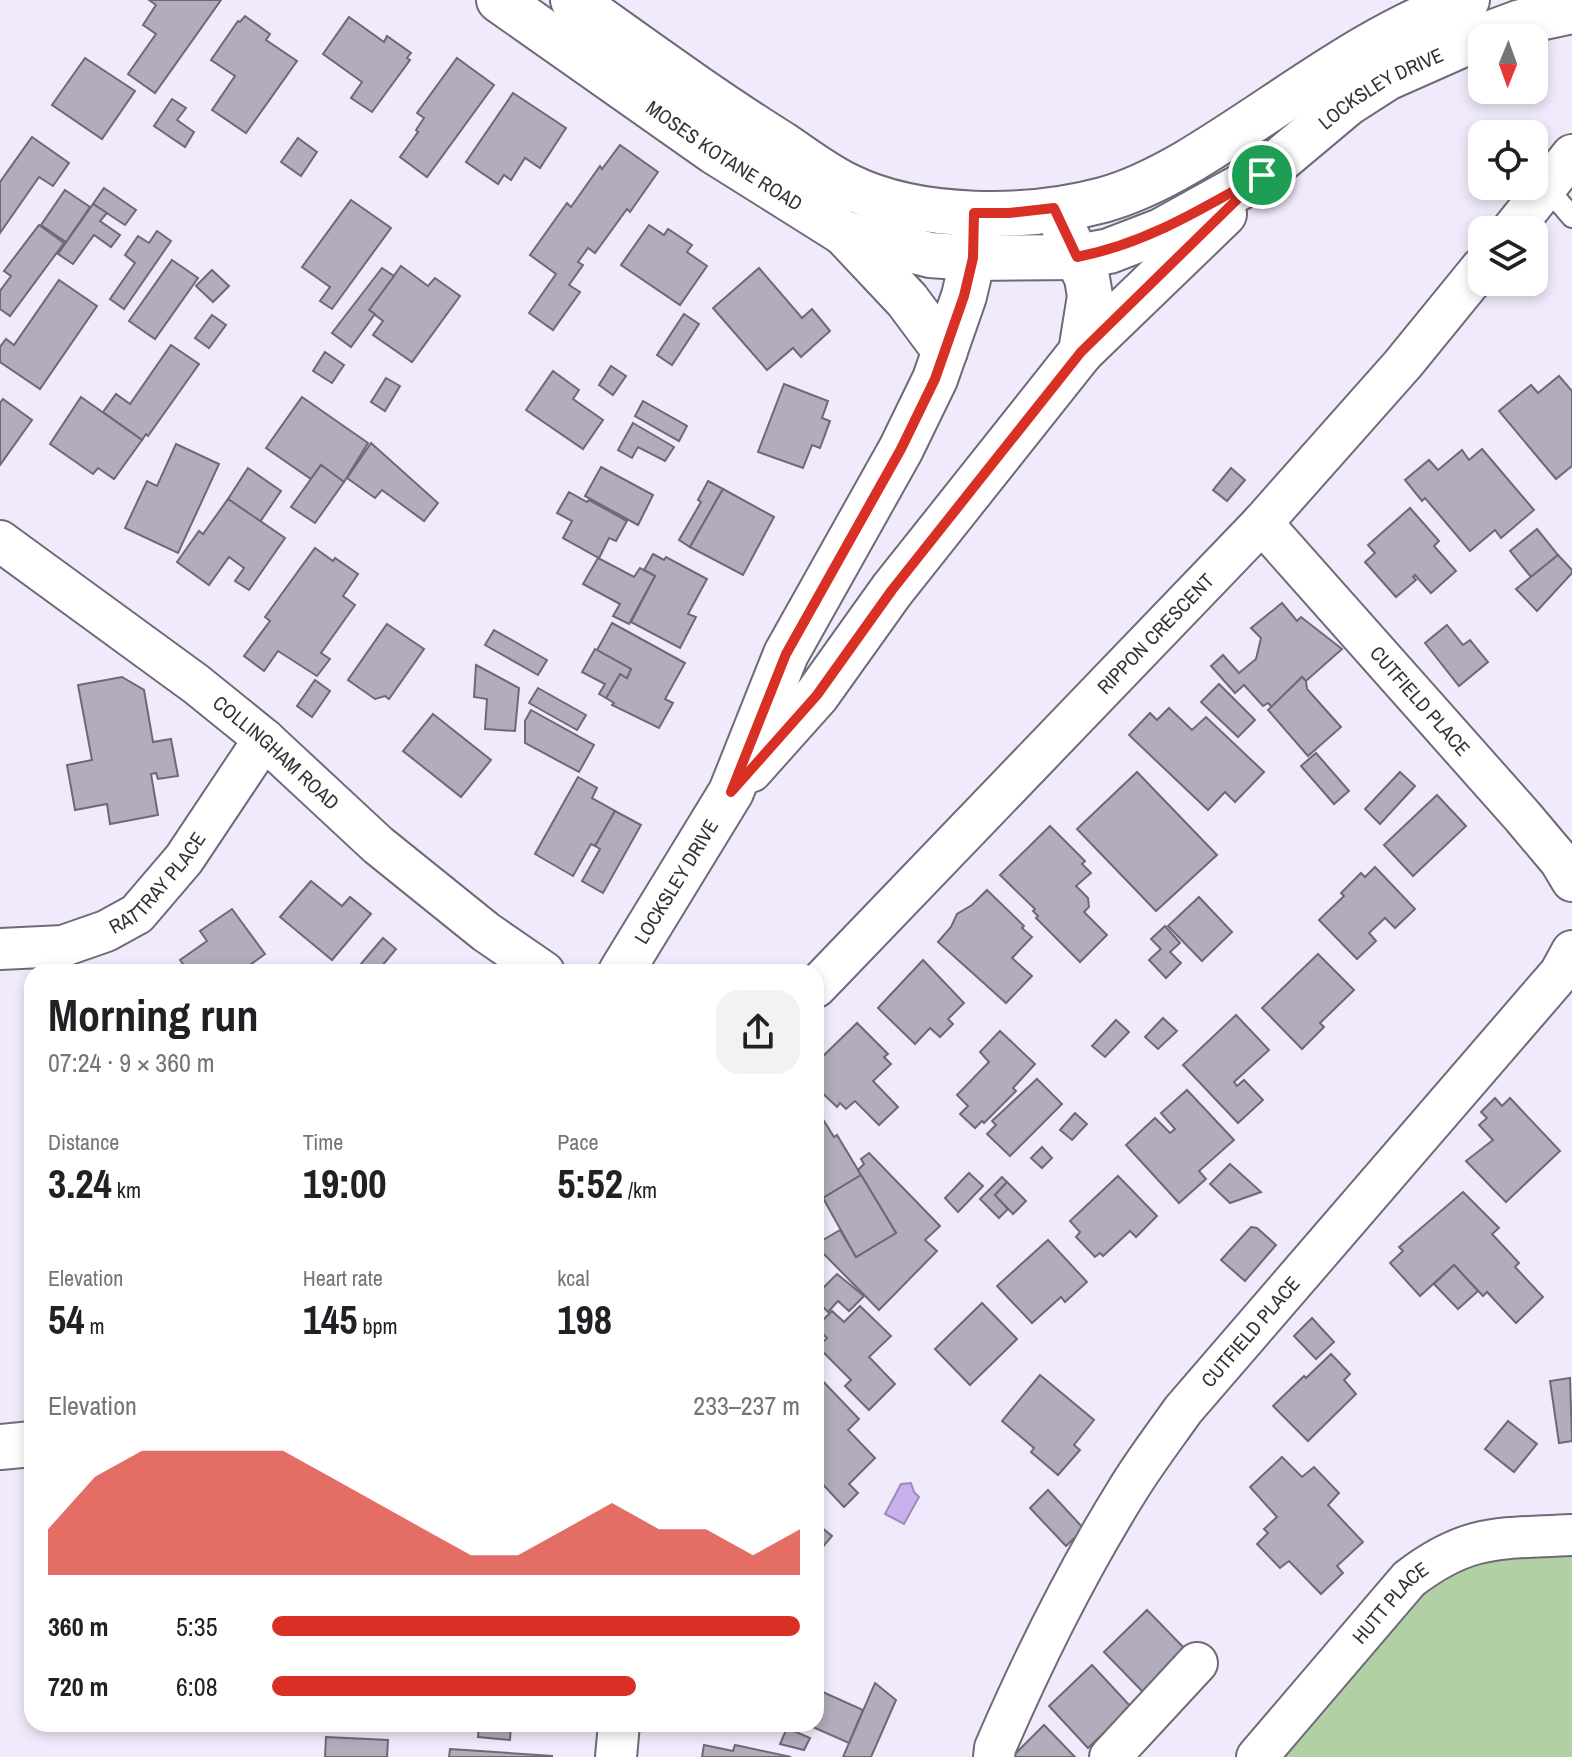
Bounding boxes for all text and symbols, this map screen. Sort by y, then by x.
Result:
north arrow [1468,24,1548,104]
map controls [1468,24,1548,296]
street label: LOCKSLEY DRIVE [1312,41,1447,135]
street label: MOSES KOTANE ROAD [641,94,808,217]
button: locate [1468,120,1548,200]
pin [1228,141,1296,209]
icon: arrive [1240,153,1284,197]
button: layers [1468,216,1548,296]
street label: RIPPON CRESCENT [1091,567,1220,700]
street label: CUTFIELD PLACE [1364,640,1476,761]
street label: COLLINGHAM ROAD [207,689,345,815]
street label: LOCKSLEY DRIVE [628,814,724,949]
street label: RATTRAY PLACE [104,826,211,940]
text: Morning run [48,985,258,1045]
button: share [716,990,800,1074]
text: 07:24 · 9 × 360 m [48,1045,215,1080]
text: Distance [48,1127,119,1157]
text: Time [303,1127,343,1157]
text: Pace [557,1127,598,1157]
text: 3.24 [48,1157,112,1210]
text: 19:00 [303,1157,387,1210]
text: 5:52 [557,1157,623,1210]
text: km [112,1175,141,1205]
text: /km [623,1175,657,1205]
text: Elevation [48,1263,123,1293]
text: Heart rate [303,1263,383,1293]
text: kcal [557,1263,589,1293]
street label: CUTFIELD PLACE [1195,1270,1306,1393]
text: 54 [48,1293,84,1346]
text: 145 [303,1293,357,1346]
text: 198 [557,1293,612,1346]
text: m [84,1311,105,1341]
text: bpm [357,1311,398,1341]
text: Elevation [48,1388,137,1423]
text: 233–237 m [693,1388,800,1423]
street label: HUTT PLACE [1346,1555,1433,1649]
text: 360 m [48,1609,108,1644]
text: 5:35 [176,1609,218,1644]
text: 720 m [48,1669,108,1704]
text: 6:08 [176,1669,218,1704]

